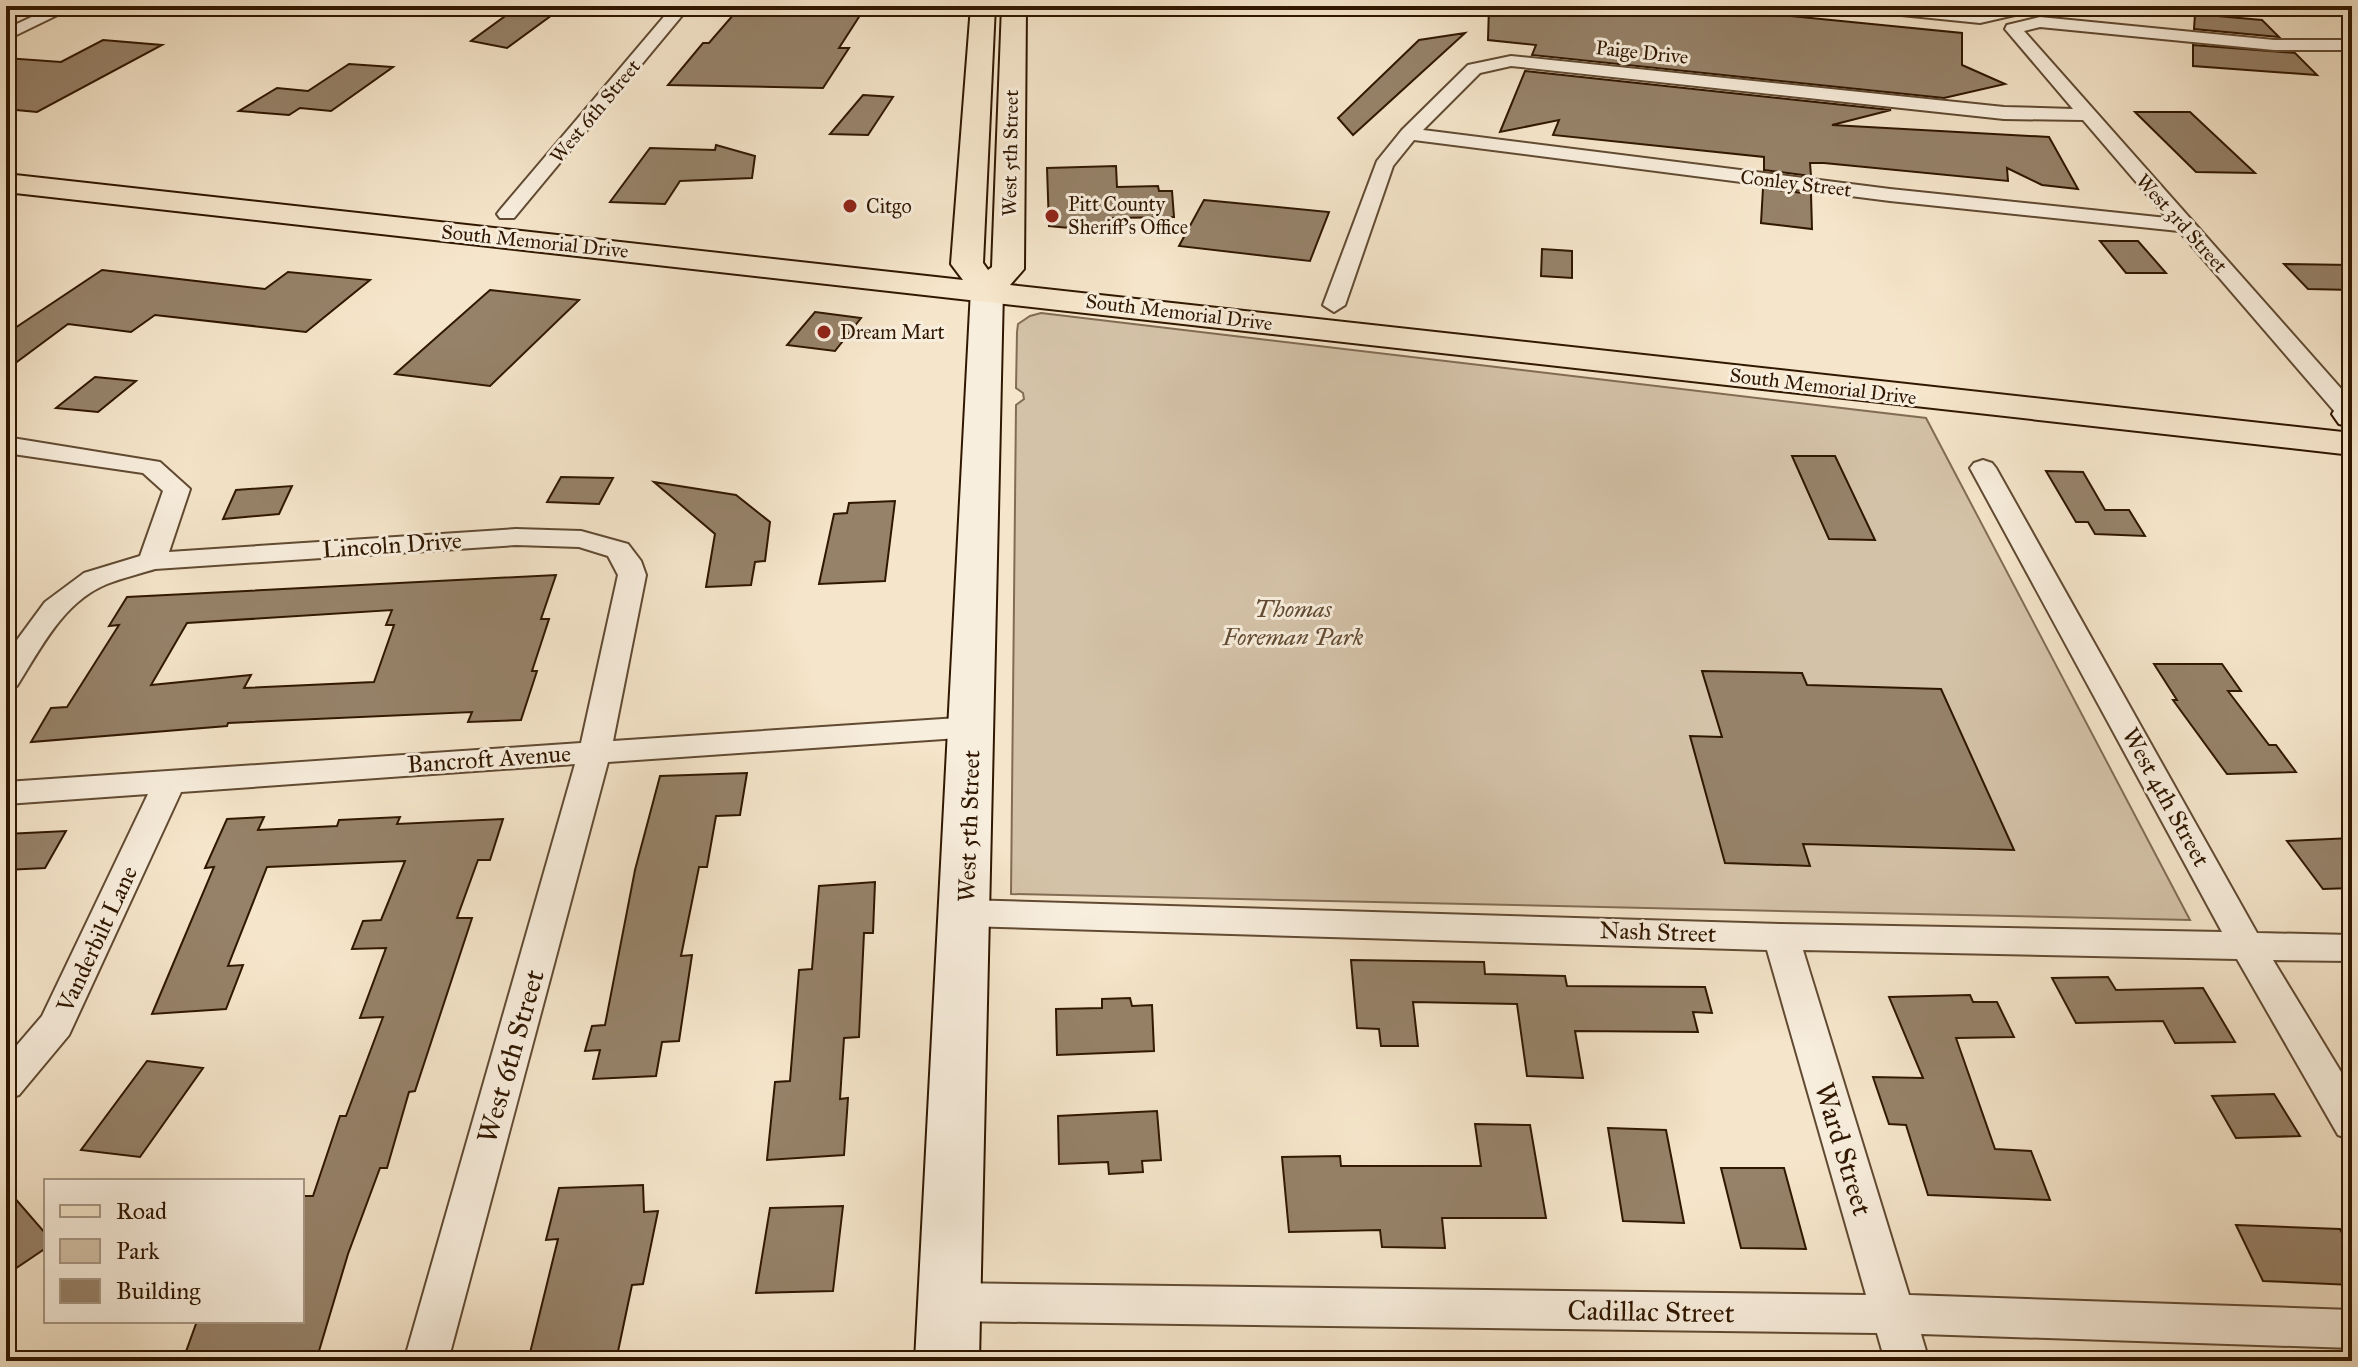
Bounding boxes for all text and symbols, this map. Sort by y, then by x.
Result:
street label: Paige Drive [1594,35,1690,70]
street label: West 6th Street [545,54,645,168]
street label: West 5th Street [997,89,1023,217]
street label: Conley Street [1739,164,1853,202]
street label: West 3rd Street [2131,169,2233,277]
place label: Pitt County Sheriff's Office [1068,192,1188,239]
place label: Citgo [866,194,912,219]
marker: Citgo [841,197,859,215]
marker: Pitt County Sheriff's Office [1043,207,1061,225]
street label: South Memorial Drive [440,219,630,263]
street label: South Memorial Drive [1084,289,1274,335]
place label: Dream Mart [840,320,945,344]
marker: Dream Mart [815,323,833,341]
street label: South Memorial Drive [1728,363,1918,409]
street label: Lincoln Drive [321,525,463,565]
park label: Thomas Foreman Park [1221,594,1364,652]
street label: West 4th Street [2115,722,2217,872]
street label: Bancroft Avenue [406,738,572,780]
street label: West 5th Street [951,749,987,902]
street label: Vanderbilt Lane [50,861,144,1018]
street label: Nash Street [1599,915,1717,949]
street label: West 6th Street [469,965,552,1147]
street label: Ward Street [1807,1078,1880,1220]
legend [44,1179,304,1323]
text: Road [116,1196,167,1226]
text: Park [116,1236,160,1266]
text: Building [116,1276,201,1306]
street label: Cadillac Street [1567,1293,1735,1330]

